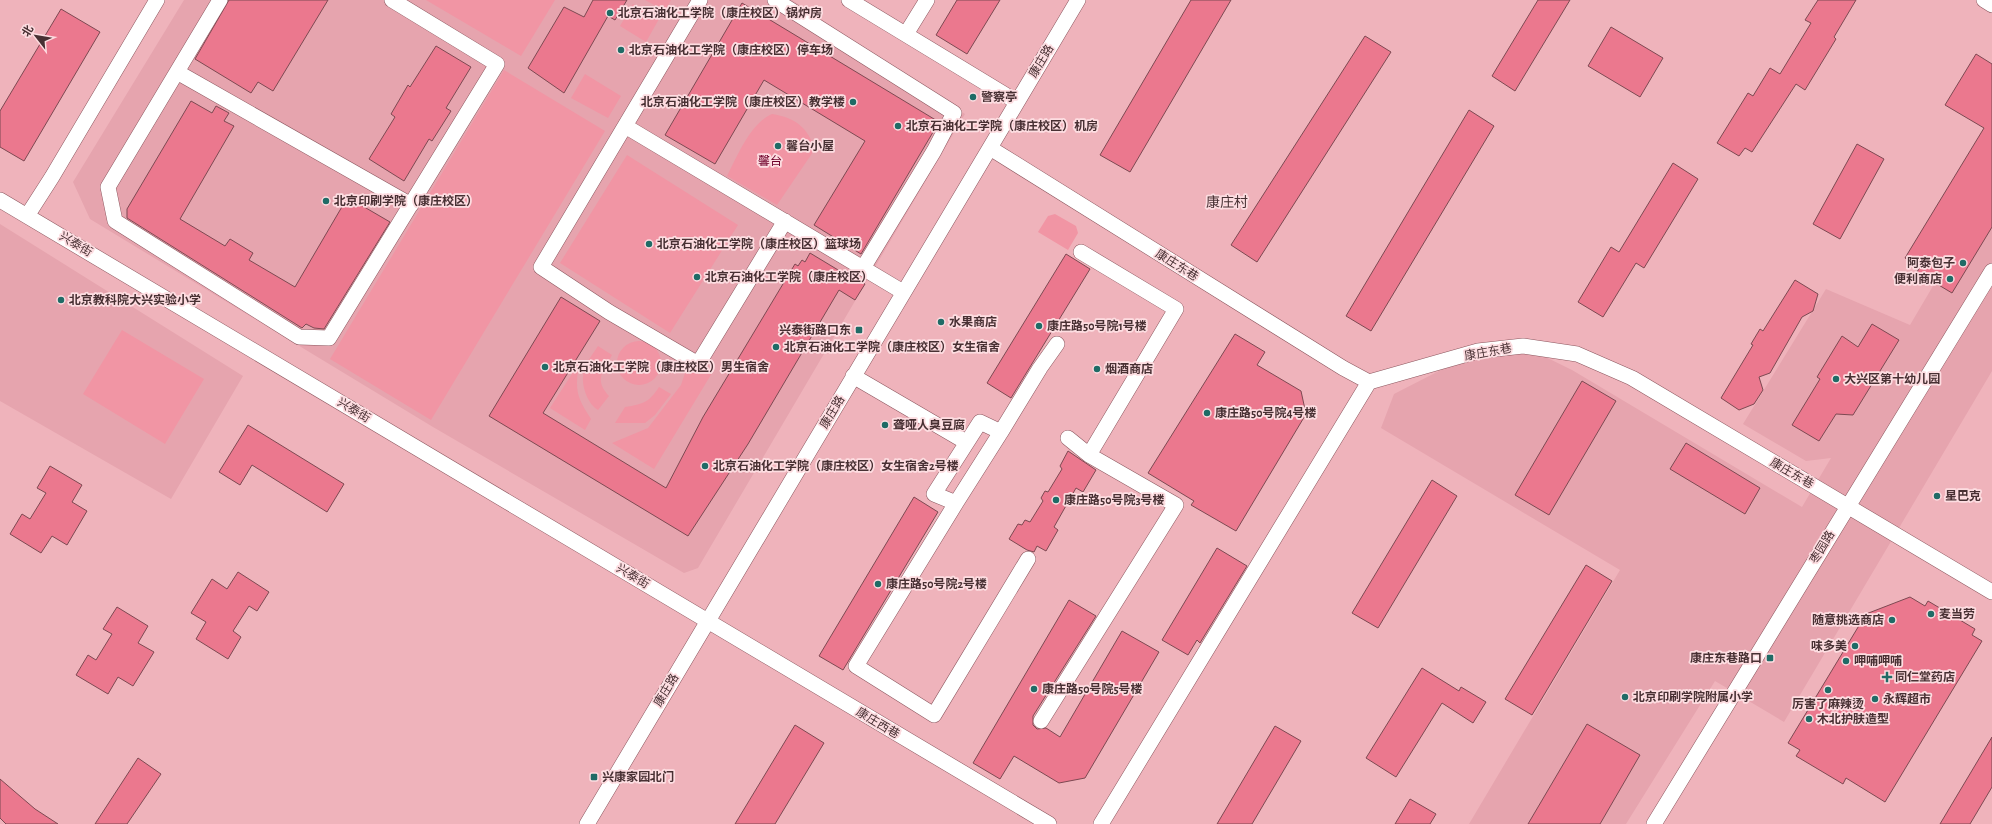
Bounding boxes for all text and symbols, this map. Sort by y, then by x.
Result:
place label: 北京石油化工学院（康庄校区）锅炉房 [618,6,822,19]
marker: 北京石油化工学院（康庄校区）锅炉房 [605,8,615,18]
north arrow [16,16,56,56]
text: 北 [20,24,35,39]
street label: 康庄路 [1026,42,1055,80]
place label: 北京石油化工学院（康庄校区）停车场 [629,43,833,56]
marker: 北京石油化工学院（康庄校区）停车场 [616,45,626,55]
place label: 警察亭 [981,90,1017,103]
marker: 警察亭 [968,92,978,102]
place label: 北京石油化工学院（康庄校区）教学楼 [641,95,845,108]
marker: 北京石油化工学院（康庄校区）教学楼 [848,97,858,107]
place label: 北京石油化工学院（康庄校区）机房 [906,119,1098,132]
marker: 北京石油化工学院（康庄校区）机房 [893,121,903,131]
place label: 馨台小屋 [786,139,834,152]
marker: 馨台小屋 [773,141,783,151]
park label: 馨台 [758,155,782,167]
place label: 北京印刷学院（康庄校区） [334,194,478,207]
district label: 康庄村 [1206,194,1248,210]
marker: 北京印刷学院（康庄校区） [321,196,331,206]
street label: 兴泰街 [57,229,95,258]
place label: 北京石油化工学院（康庄校区）篮球场 [657,237,861,250]
marker: 北京石油化工学院（康庄校区）篮球场 [644,239,654,249]
street label: 康庄东巷 [1153,246,1201,283]
place label: 阿泰包子 [1907,256,1955,269]
marker: 阿泰包子 [1958,258,1968,268]
place label: 北京石油化工学院（康庄校区） [705,270,873,283]
marker: 北京石油化工学院（康庄校区） [692,272,702,282]
place label: 便利商店 [1894,272,1942,285]
marker: 便利商店 [1945,274,1955,284]
place label: 北京教科院大兴实验小学 [69,293,201,306]
marker: 北京教科院大兴实验小学 [56,295,66,305]
place label: 水果商店 [949,315,997,328]
marker: 水果商店 [936,317,946,327]
place label: 康庄路50号院1号楼 [1047,319,1147,332]
marker: 康庄路50号院1号楼 [1034,321,1044,331]
place label: 兴泰街路口东 [779,323,851,336]
marker: 兴泰街路口东 [854,325,864,335]
place label: 北京石油化工学院（康庄校区）女生宿舍 [784,340,1000,353]
street label: 康庄东巷 [1463,341,1513,362]
marker: 北京石油化工学院（康庄校区）女生宿舍 [771,342,781,352]
place label: 北京石油化工学院（康庄校区）男生宿舍 [553,360,769,373]
marker: 北京石油化工学院（康庄校区）男生宿舍 [540,362,550,372]
place label: 烟酒商店 [1105,362,1153,375]
marker: 烟酒商店 [1092,364,1102,374]
place label: 大兴区第十幼儿园 [1844,372,1940,385]
marker: 大兴区第十幼儿园 [1831,374,1841,384]
street label: 康庄路 [817,393,846,431]
street label: 兴泰街 [335,395,373,424]
place label: 康庄路50号院4号楼 [1215,406,1316,419]
marker: 康庄路50号院4号楼 [1202,408,1212,418]
place label: 聋哑人臭豆腐 [893,418,965,431]
marker: 聋哑人臭豆腐 [880,420,890,430]
street label: 康庄东巷 [1768,455,1816,490]
place label: 北京石油化工学院（康庄校区）女生宿舍2号楼 [713,459,959,472]
marker: 北京石油化工学院（康庄校区）女生宿舍2号楼 [700,461,710,471]
place label: 星巴克 [1945,490,1981,502]
marker: 星巴克 [1932,491,1942,501]
place label: 康庄路50号院3号楼 [1064,493,1165,506]
marker: 康庄路50号院3号楼 [1051,495,1061,505]
street label: 枣园路 [1807,528,1836,566]
street label: 兴泰街 [614,561,652,590]
place label: 康庄路50号院2号楼 [886,577,987,590]
marker: 康庄路50号院2号楼 [873,579,883,589]
place label: 麦当劳 [1939,608,1975,620]
marker: 麦当劳 [1926,609,1936,619]
place label: 随意挑选商店 [1812,613,1884,626]
marker: 随意挑选商店 [1887,615,1897,625]
place label: 味多美 [1811,639,1847,652]
marker: 味多美 [1850,641,1860,651]
place label: 康庄东巷路口 [1690,651,1762,664]
marker: 康庄东巷路口 [1765,653,1775,663]
place label: 呷哺呷哺 [1854,654,1902,667]
marker: 呷哺呷哺 [1841,656,1851,666]
place label: 同仁堂药店 [1895,670,1955,683]
street label: 康庄路 [651,671,680,709]
marker: 同仁堂药店 [1882,672,1892,682]
place label: 康庄路50号院5号楼 [1042,682,1143,695]
marker: 康庄路50号院5号楼 [1029,684,1039,694]
marker: 厉害了麻辣烫 [1823,685,1833,695]
place label: 北京印刷学院附属小学 [1633,690,1753,703]
marker: 北京印刷学院附属小学 [1620,692,1630,702]
place label: 永辉超市 [1883,692,1931,705]
marker: 永辉超市 [1870,694,1880,704]
place label: 厉害了麻辣烫 [1792,697,1864,710]
street label: 康庄西巷 [854,705,902,741]
place label: 木北护肤造型 [1817,713,1889,725]
marker: 木北护肤造型 [1804,714,1814,724]
place label: 兴康家园北门 [602,770,674,783]
marker: 兴康家园北门 [589,772,599,782]

